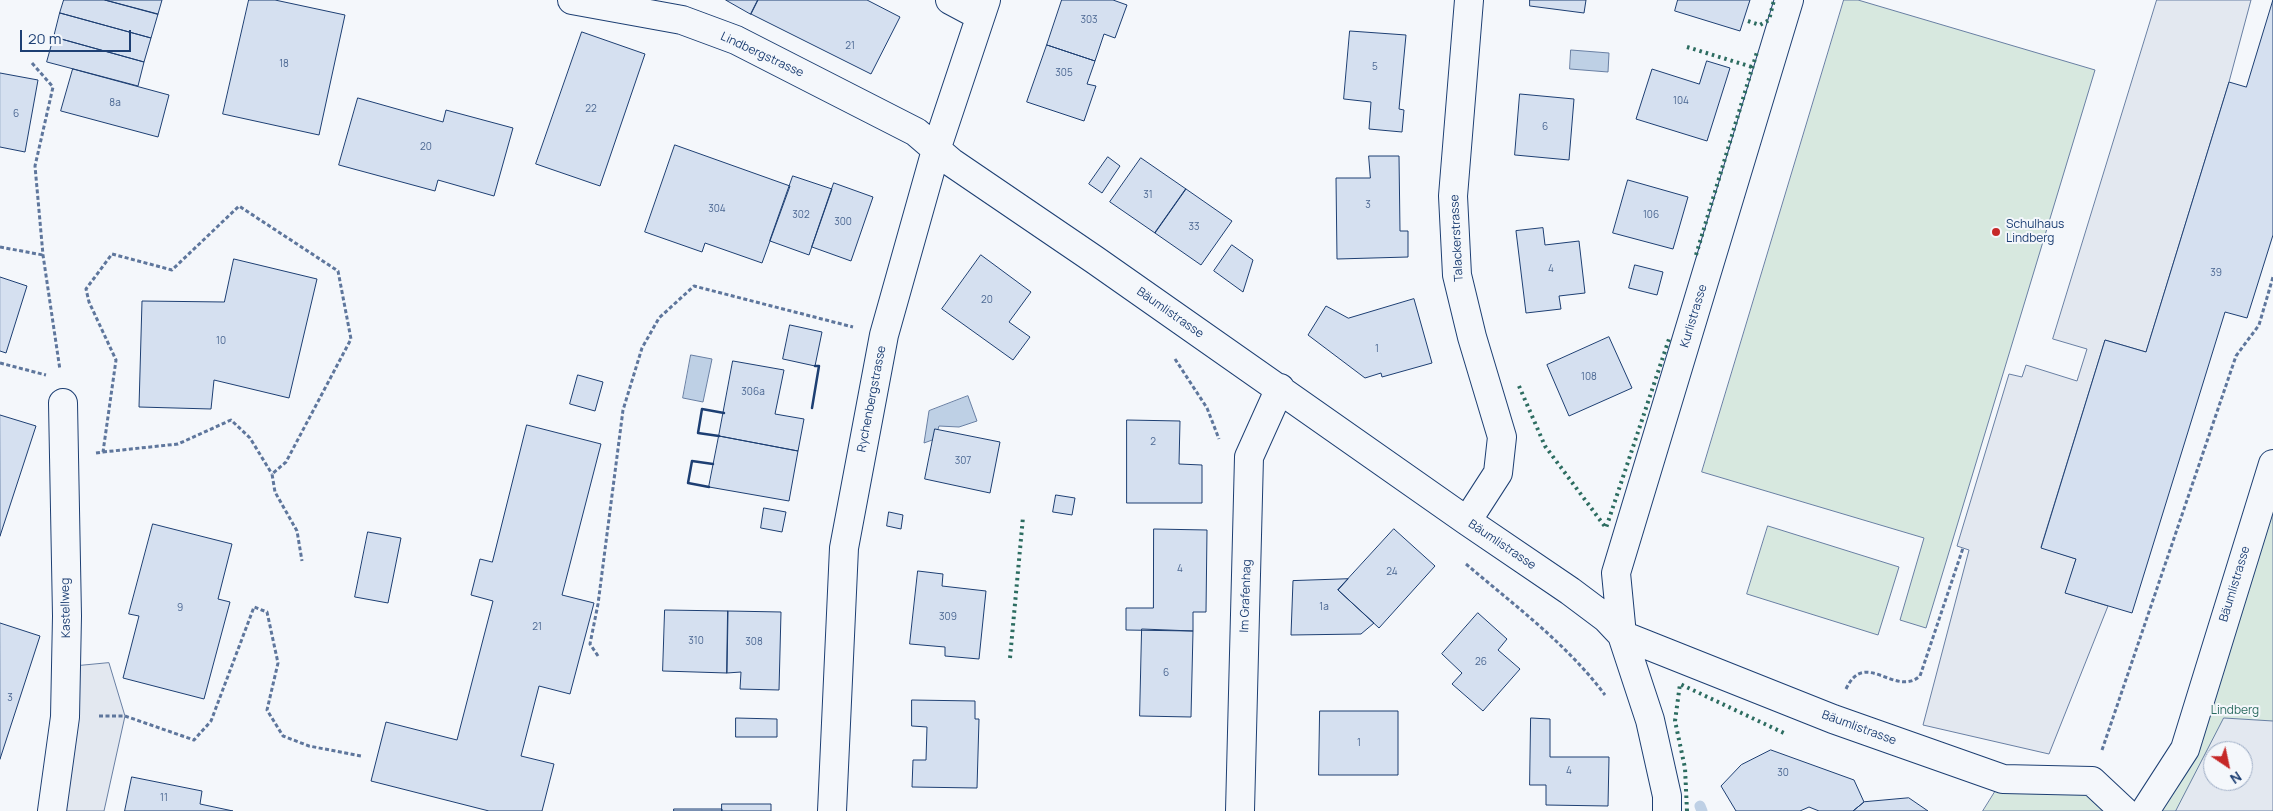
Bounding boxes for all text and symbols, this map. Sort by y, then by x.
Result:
house number: 303 [1080,14,1098,26]
scale bar [22,20,134,52]
text: 20 m [28,28,61,49]
street label: Lindbergstrasse [718,29,806,81]
house number: 21 [845,40,855,52]
house number: 18 [279,58,289,70]
house number: 5 [1372,61,1378,73]
house number: 305 [1055,67,1073,79]
house number: 104 [1673,95,1689,107]
house number: 8a [109,97,121,109]
house number: 22 [585,103,597,115]
house number: 6 [13,108,19,120]
house number: 6 [1542,121,1548,133]
house number: 20 [420,141,432,153]
house number: 31 [1143,189,1153,201]
street label: Talackerstrasse [1448,194,1466,282]
house number: 3 [1365,199,1371,211]
house number: 304 [708,203,726,215]
house number: 302 [792,209,810,221]
house number: 106 [1643,209,1659,221]
house number: 300 [834,216,852,228]
place label: Schulhaus Lindberg [2006,218,2064,246]
house number: 33 [1188,221,1200,233]
marker: Schulhaus Lindberg [1990,226,2002,238]
house number: 4 [1548,263,1554,275]
house number: 39 [2210,267,2222,279]
street label: Kurlistrasse [1678,283,1710,349]
street label: Bäumlistrasse [1134,285,1206,341]
house number: 20 [981,294,993,306]
house number: 10 [216,335,226,347]
house number: 1 [1375,343,1379,355]
street label: Rychenbergstrasse [855,345,889,453]
house number: 108 [1581,371,1597,383]
house number: 306a [741,386,765,398]
house number: 2 [1150,436,1156,448]
house number: 307 [955,455,971,467]
street label: Bäumlistrasse [1465,517,1539,573]
street label: Bäumlistrasse [2217,544,2253,624]
street label: Im Grafenhag [1238,559,1254,633]
house number: 4 [1177,563,1183,575]
house number: 24 [1386,566,1398,578]
street label: Kastellweg [58,578,74,638]
house number: 1a [1319,601,1329,613]
house number: 9 [177,602,183,614]
house number: 309 [939,611,957,623]
house number: 21 [532,621,542,633]
house number: 310 [688,635,704,647]
house number: 308 [745,636,763,648]
house number: 26 [1475,656,1487,668]
house number: 6 [1163,667,1169,679]
house number: 3 [7,692,13,704]
park label: Lindberg [2211,704,2259,718]
street label: Bäumlistrasse [1820,708,1898,748]
house number: 1 [1357,737,1361,749]
north arrow [2203,741,2253,791]
house number: 4 [1566,765,1572,777]
house number: 30 [1777,767,1789,779]
text: N [2227,767,2246,789]
house number: 11 [160,792,168,804]

